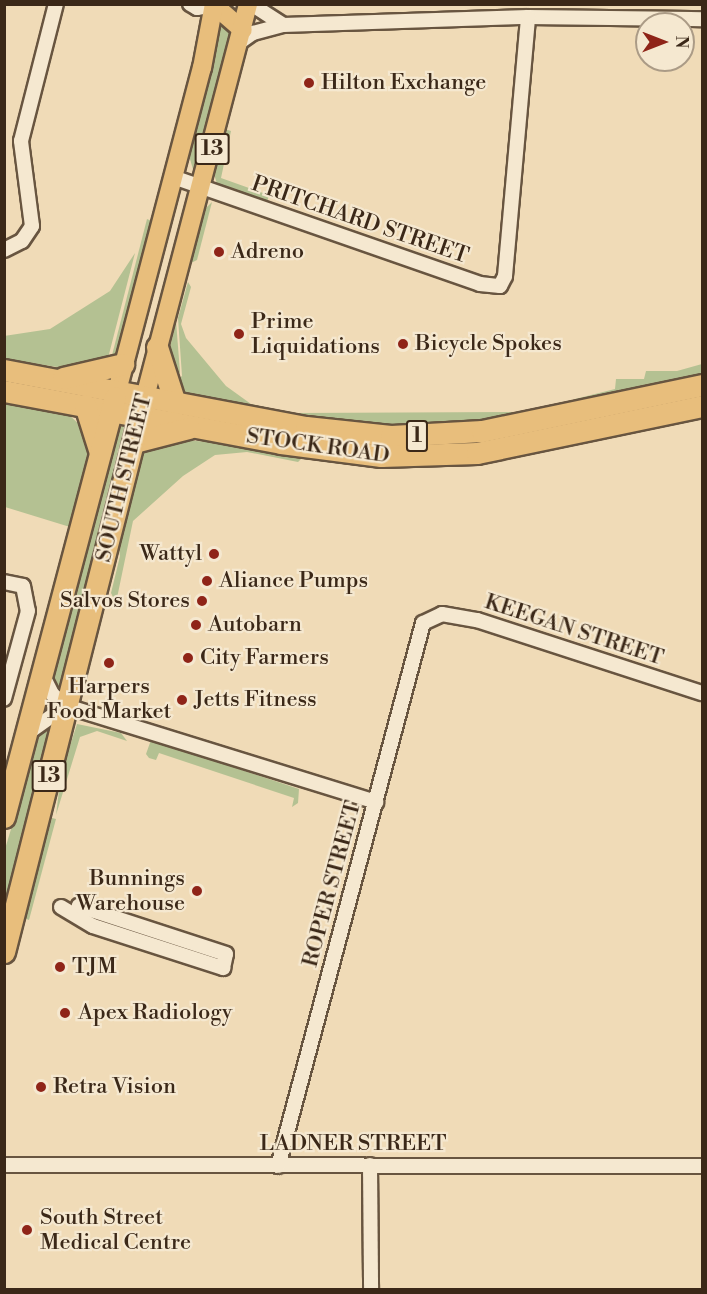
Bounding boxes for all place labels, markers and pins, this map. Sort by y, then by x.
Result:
place label: Hilton Exchange [321,70,486,96]
marker: Hilton Exchange [302,76,316,90]
place label: Adreno [231,239,304,265]
marker: Adreno [212,245,226,259]
place label: Prime Liquidations [251,308,380,360]
marker: Prime Liquidations [232,327,246,341]
place label: Bicycle Spokes [415,331,562,357]
marker: Bicycle Spokes [396,337,410,351]
place label: Wattyl [140,541,202,567]
marker: Wattyl [207,547,221,561]
place label: Aliance Pumps [219,568,368,594]
marker: Aliance Pumps [200,574,214,588]
place label: Salvos Stores [60,588,190,614]
marker: Salvos Stores [195,594,209,608]
place label: Autobarn [208,612,302,638]
marker: Autobarn [189,618,203,632]
place label: City Farmers [200,645,329,671]
marker: City Farmers [181,651,195,665]
marker: Harpers Food Market [102,656,116,670]
place label: Harpers Food Market [47,673,171,724]
place label: Jetts Fitness [194,687,317,713]
marker: Jetts Fitness [175,693,189,707]
place label: Bunnings Warehouse [76,865,185,916]
marker: Bunnings Warehouse [190,884,204,898]
place label: TJM [72,954,117,980]
marker: TJM [53,960,67,974]
place label: Apex Radiology [78,1000,232,1026]
marker: Apex Radiology [56,1004,74,1022]
place label: Retra Vision [53,1074,176,1100]
marker: Retra Vision [34,1080,48,1094]
place label: South Street Medical Centre [40,1204,191,1256]
marker: South Street Medical Centre [18,1221,36,1239]

